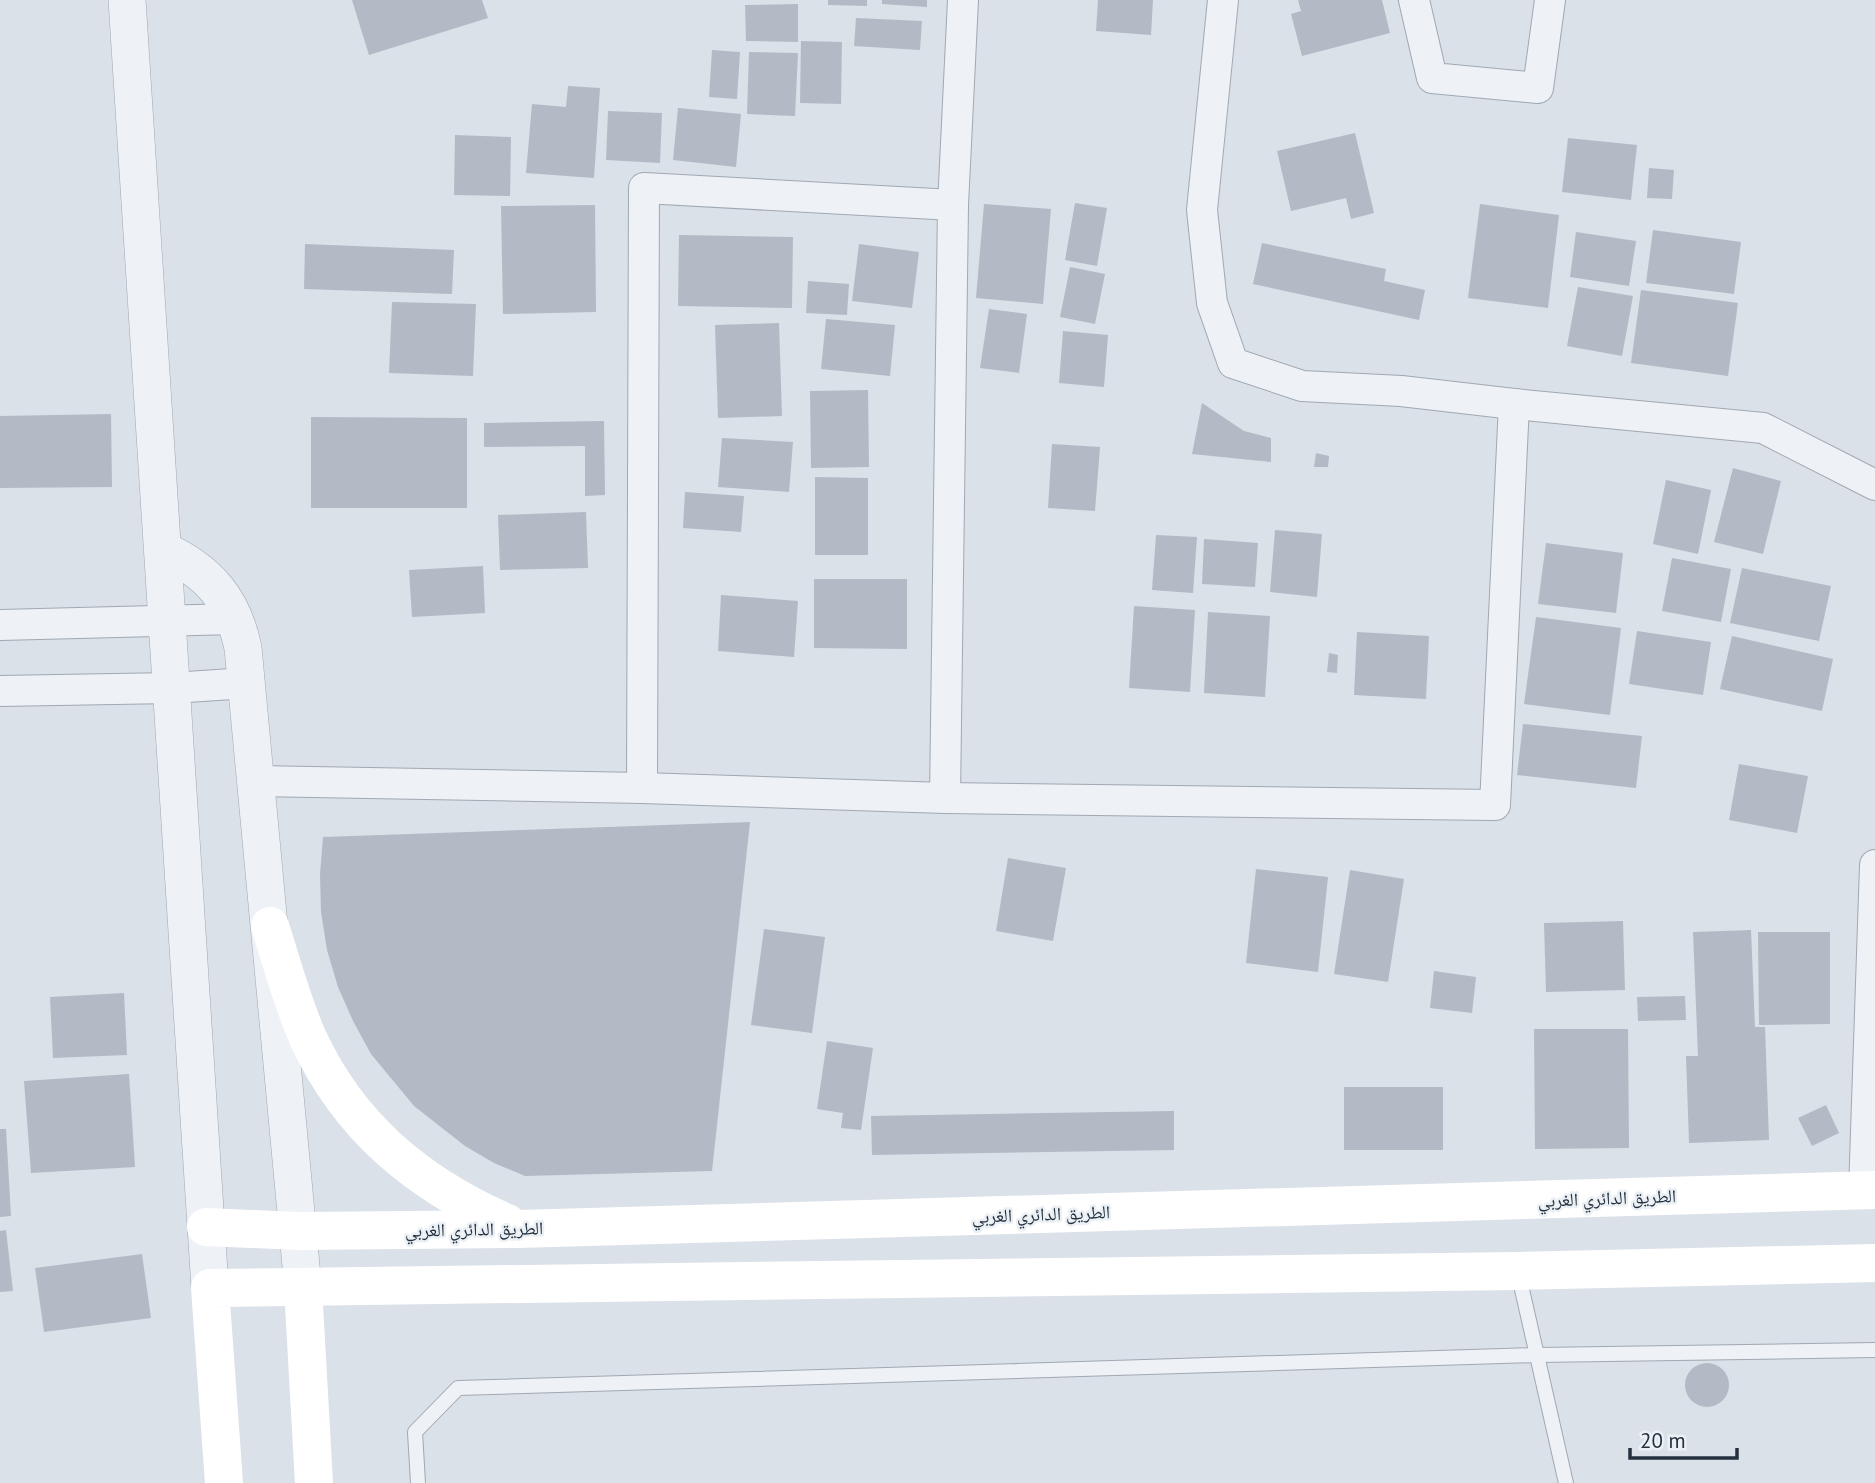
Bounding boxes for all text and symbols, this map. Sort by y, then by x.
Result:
street label: الطريق الدائري الغربي [1537,1184,1677,1215]
street label: الطريق الدائري الغربي [971,1200,1111,1231]
street label: الطريق الدائري الغربي [405,1216,543,1245]
scale bar [1630,1416,1737,1460]
text: 20 m [1640,1427,1686,1454]

